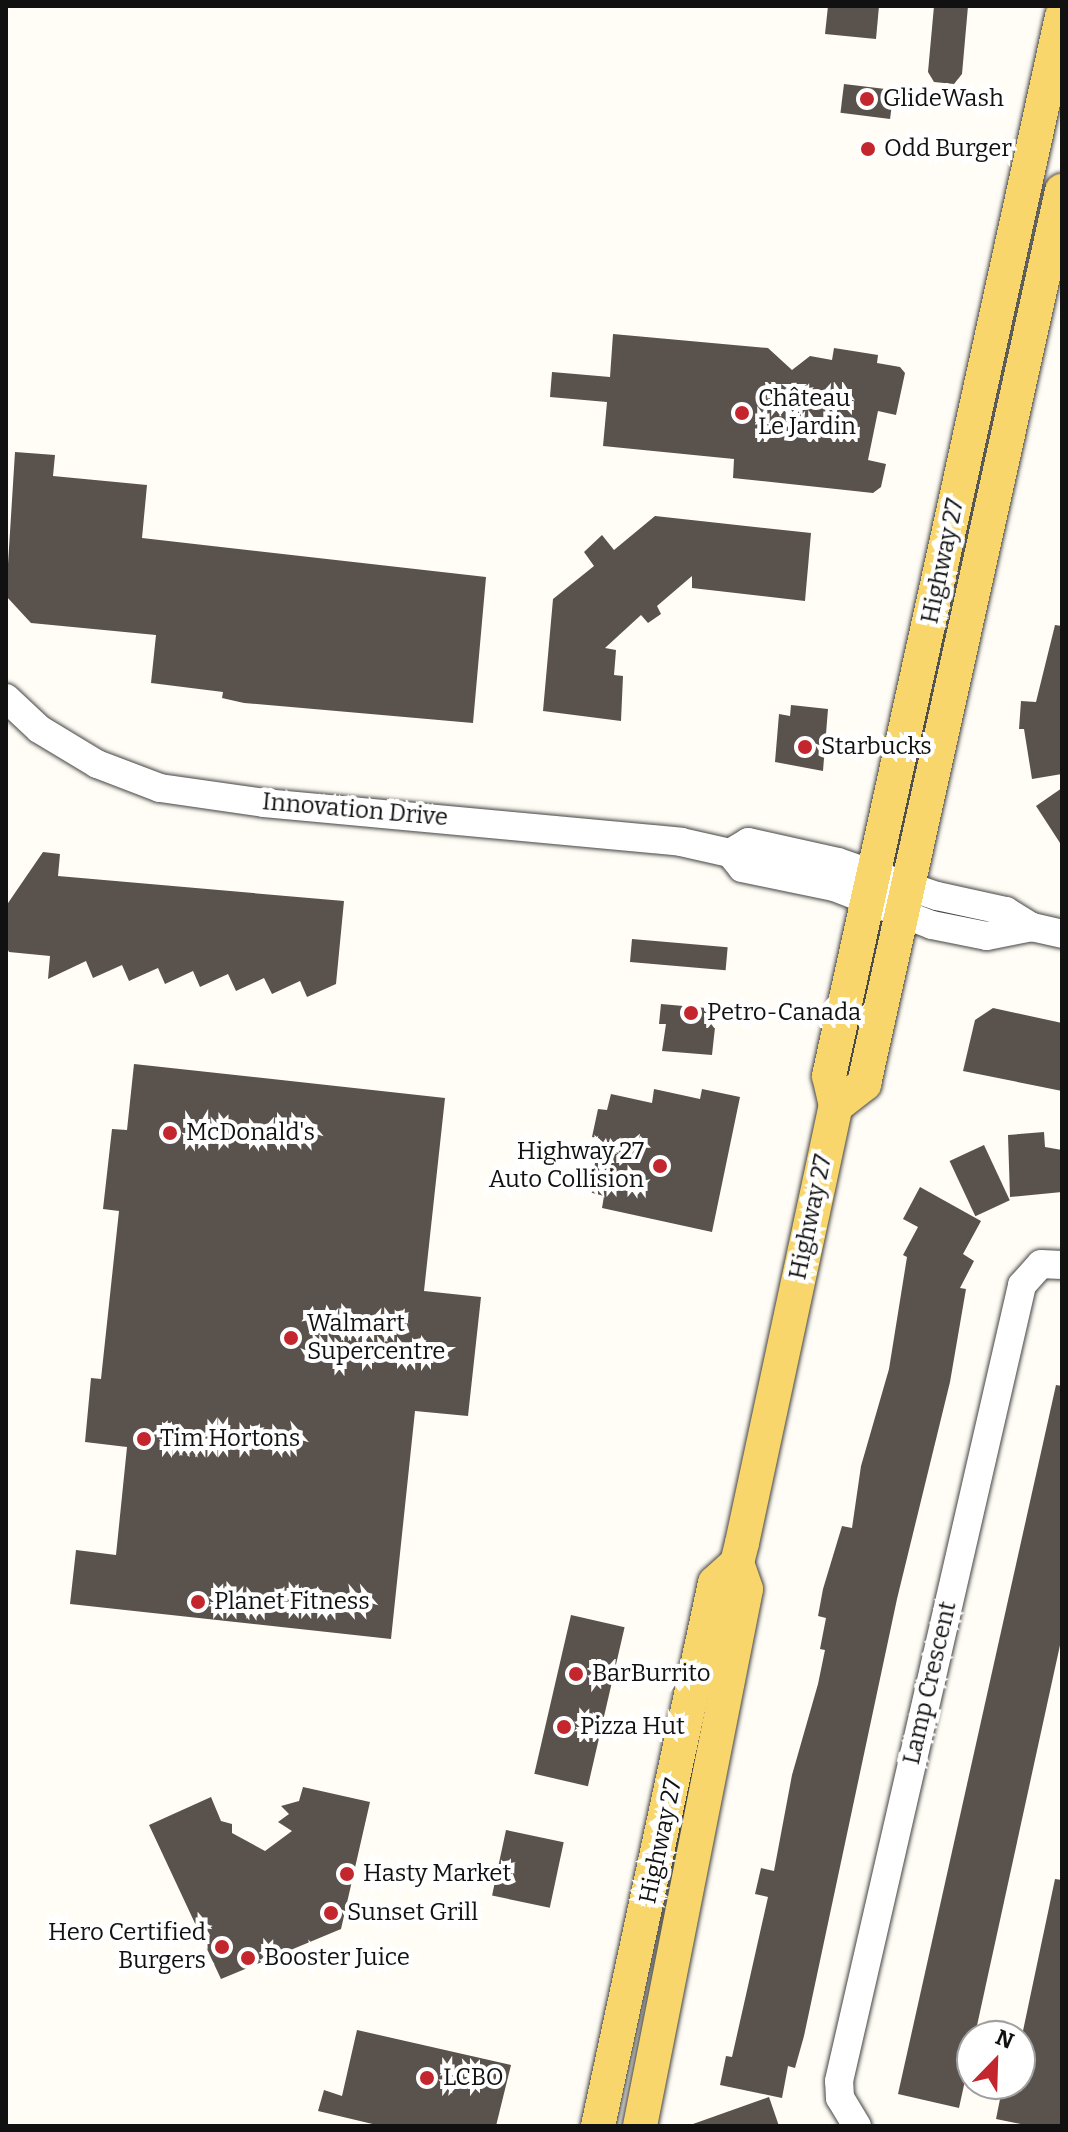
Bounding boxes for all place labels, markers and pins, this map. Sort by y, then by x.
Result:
place label: GlideWash [883,85,1004,113]
marker: GlideWash [858,90,876,108]
place label: Odd Burger [884,135,1012,163]
marker: Odd Burger [859,140,877,158]
place label: Château Le Jardin [758,385,856,441]
marker: Château Le Jardin [733,404,751,422]
place label: Starbucks [821,733,932,761]
marker: Starbucks [796,738,814,756]
place label: Petro-Canada [707,999,861,1027]
marker: Petro-Canada [682,1004,700,1022]
place label: McDonald's [186,1119,315,1147]
marker: McDonald's [161,1124,179,1142]
place label: Highway 27 Auto Collision [489,1138,644,1194]
marker: Highway 27 Auto Collision [651,1157,669,1175]
place label: Walmart Supercentre [307,1310,445,1366]
marker: Walmart Supercentre [282,1329,300,1347]
place label: Tim Hortons [160,1425,300,1453]
marker: Tim Hortons [135,1430,153,1448]
place label: Planet Fitness [214,1588,370,1616]
marker: Planet Fitness [189,1593,207,1611]
place label: BarBurrito [592,1660,711,1688]
marker: BarBurrito [567,1665,585,1683]
place label: Pizza Hut [580,1713,685,1741]
marker: Pizza Hut [555,1718,573,1736]
place label: Hasty Market [363,1860,511,1888]
marker: Hasty Market [338,1865,356,1883]
place label: Sunset Grill [347,1899,478,1927]
marker: Sunset Grill [322,1904,340,1922]
place label: Hero Certified Burgers [48,1919,206,1975]
marker: Hero Certified Burgers [213,1938,231,1956]
place label: Booster Juice [264,1944,410,1972]
marker: Booster Juice [239,1949,257,1967]
place label: LCBO [443,2064,504,2092]
marker: LCBO [418,2069,436,2087]

